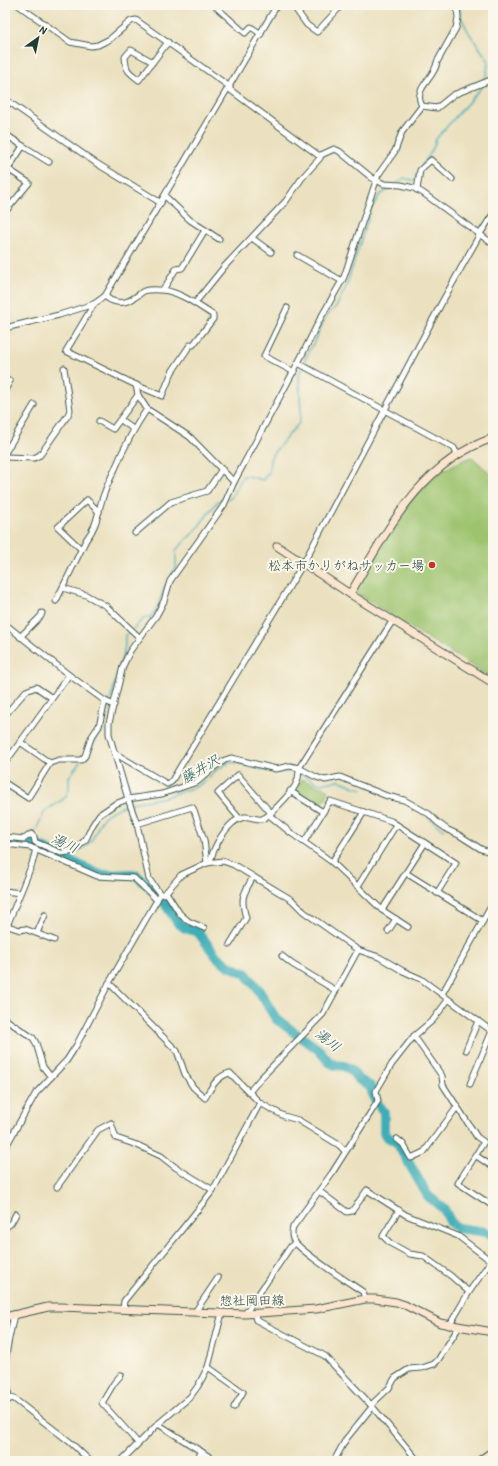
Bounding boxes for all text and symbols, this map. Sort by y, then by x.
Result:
north arrow [18,18,58,58]
text: N [37,22,50,37]
place label: 松本市かりがねサッカー場 [268,556,424,574]
marker: 松本市かりがねサッカー場 [427,560,437,570]
water label: 藤井沢 [177,749,224,787]
water label: 湯川 [49,828,82,857]
water label: 湯川 [311,1024,345,1056]
street label: 惣社岡田線 [219,1290,286,1310]

